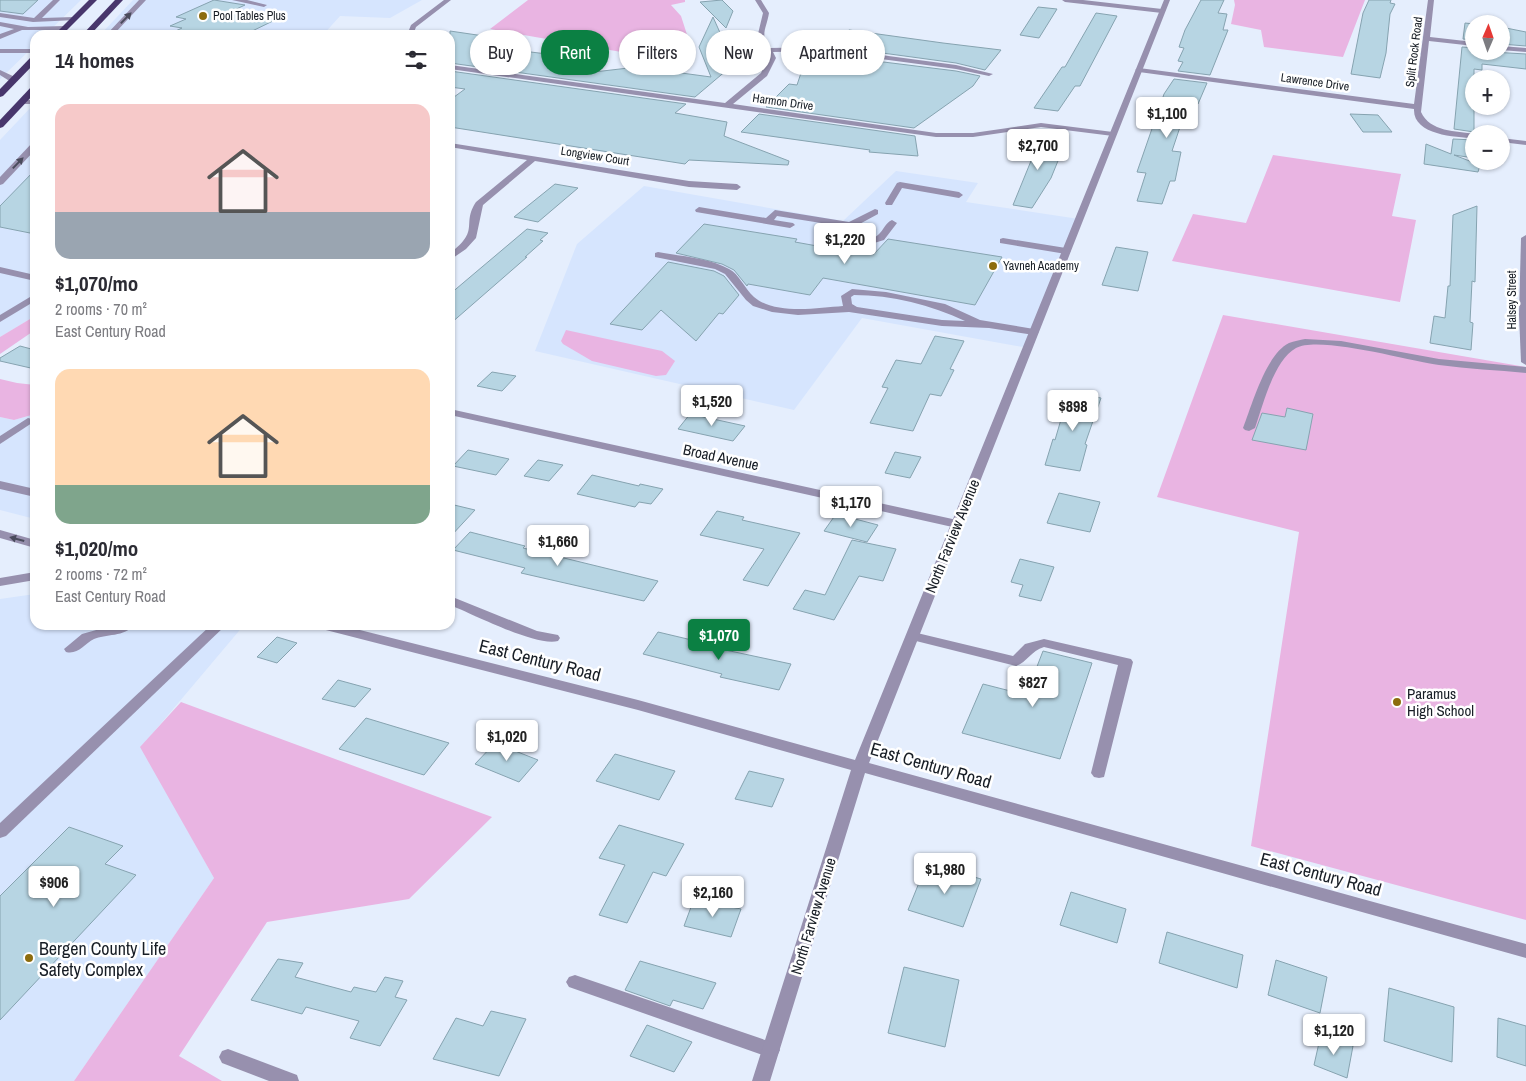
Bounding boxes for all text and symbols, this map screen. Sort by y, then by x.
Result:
place label: Pool Tables Plus [213,8,286,24]
marker: Pool Tables Plus [197,10,209,22]
one-way arrow [120,12,132,24]
north arrow [1465,15,1510,60]
map controls [1465,15,1510,170]
street label: Split Rock Road [1402,16,1426,88]
chip: Buy [470,30,531,75]
chip: Rent [541,30,609,75]
chip: Filters [619,30,696,75]
chip: New [706,30,771,75]
chip: Apartment [781,30,885,75]
text: 14 homes [55,46,134,75]
icon: filters [402,46,430,74]
street label: Lawrence Drive [1280,69,1350,95]
button: + [1465,70,1510,115]
street label: Harmon Drive [752,90,814,114]
pin: $1,100 [1126,96,1208,139]
text: $1,100 [1147,102,1187,124]
button: − [1465,125,1510,170]
pin: $2,700 [997,128,1079,171]
text: $2,700 [1018,134,1058,156]
icon: home [198,136,288,226]
street label: Longview Court [560,143,631,169]
one-way arrow [11,158,23,170]
pin: $1,220 [804,222,886,265]
text: $1,220 [825,228,865,250]
place label: Yavneh Academy [1003,258,1079,274]
marker: Yavneh Academy [987,260,999,272]
text: $1,070/mo [55,269,138,298]
street label: Halsey Street [1504,270,1520,330]
text: 2 rooms · 70 m² [55,298,147,320]
text: East Century Road [55,320,166,342]
pin: $1,520 [671,384,753,427]
text: $1,520 [692,390,732,412]
pin: $898 [1043,390,1103,432]
text: $898 [1058,395,1088,417]
icon: home [198,401,288,491]
street label: Broad Avenue [681,439,761,475]
street label: North Farview Avenue [920,476,984,596]
pin: $1,170 [810,486,892,528]
text: $1,170 [831,491,871,513]
pin: $1,660 [517,524,599,567]
text: $1,660 [538,530,578,552]
text: $1,020/mo [55,534,138,563]
one-way arrow [10,535,25,543]
text: 2 rooms · 72 m² [55,563,147,585]
text: East Century Road [55,585,166,607]
pin: $1,070 [678,618,760,661]
text: $1,070 [699,624,739,646]
street label: East Century Road [476,633,604,687]
pin: $827 [1003,666,1063,708]
text: $827 [1018,671,1048,693]
place label: Paramus High School [1407,683,1474,721]
marker: Paramus High School [1391,696,1403,708]
pin: $1,020 [466,720,548,762]
text: $1,020 [487,725,527,747]
street label: East Century Road [868,736,994,794]
street label: East Century Road [1258,846,1384,902]
pin: $1,980 [904,852,986,895]
street label: North Farview Avenue [785,855,841,977]
text: $1,980 [925,858,965,880]
pin: $906 [24,866,84,908]
text: $906 [39,871,69,893]
pin: $2,160 [672,876,754,918]
text: $2,160 [693,881,733,903]
place label: Bergen County Life Safety Complex [39,936,166,982]
marker: Bergen County Life Safety Complex [23,952,35,964]
pin: $1,120 [1293,1014,1375,1056]
text: $1,120 [1314,1019,1354,1041]

